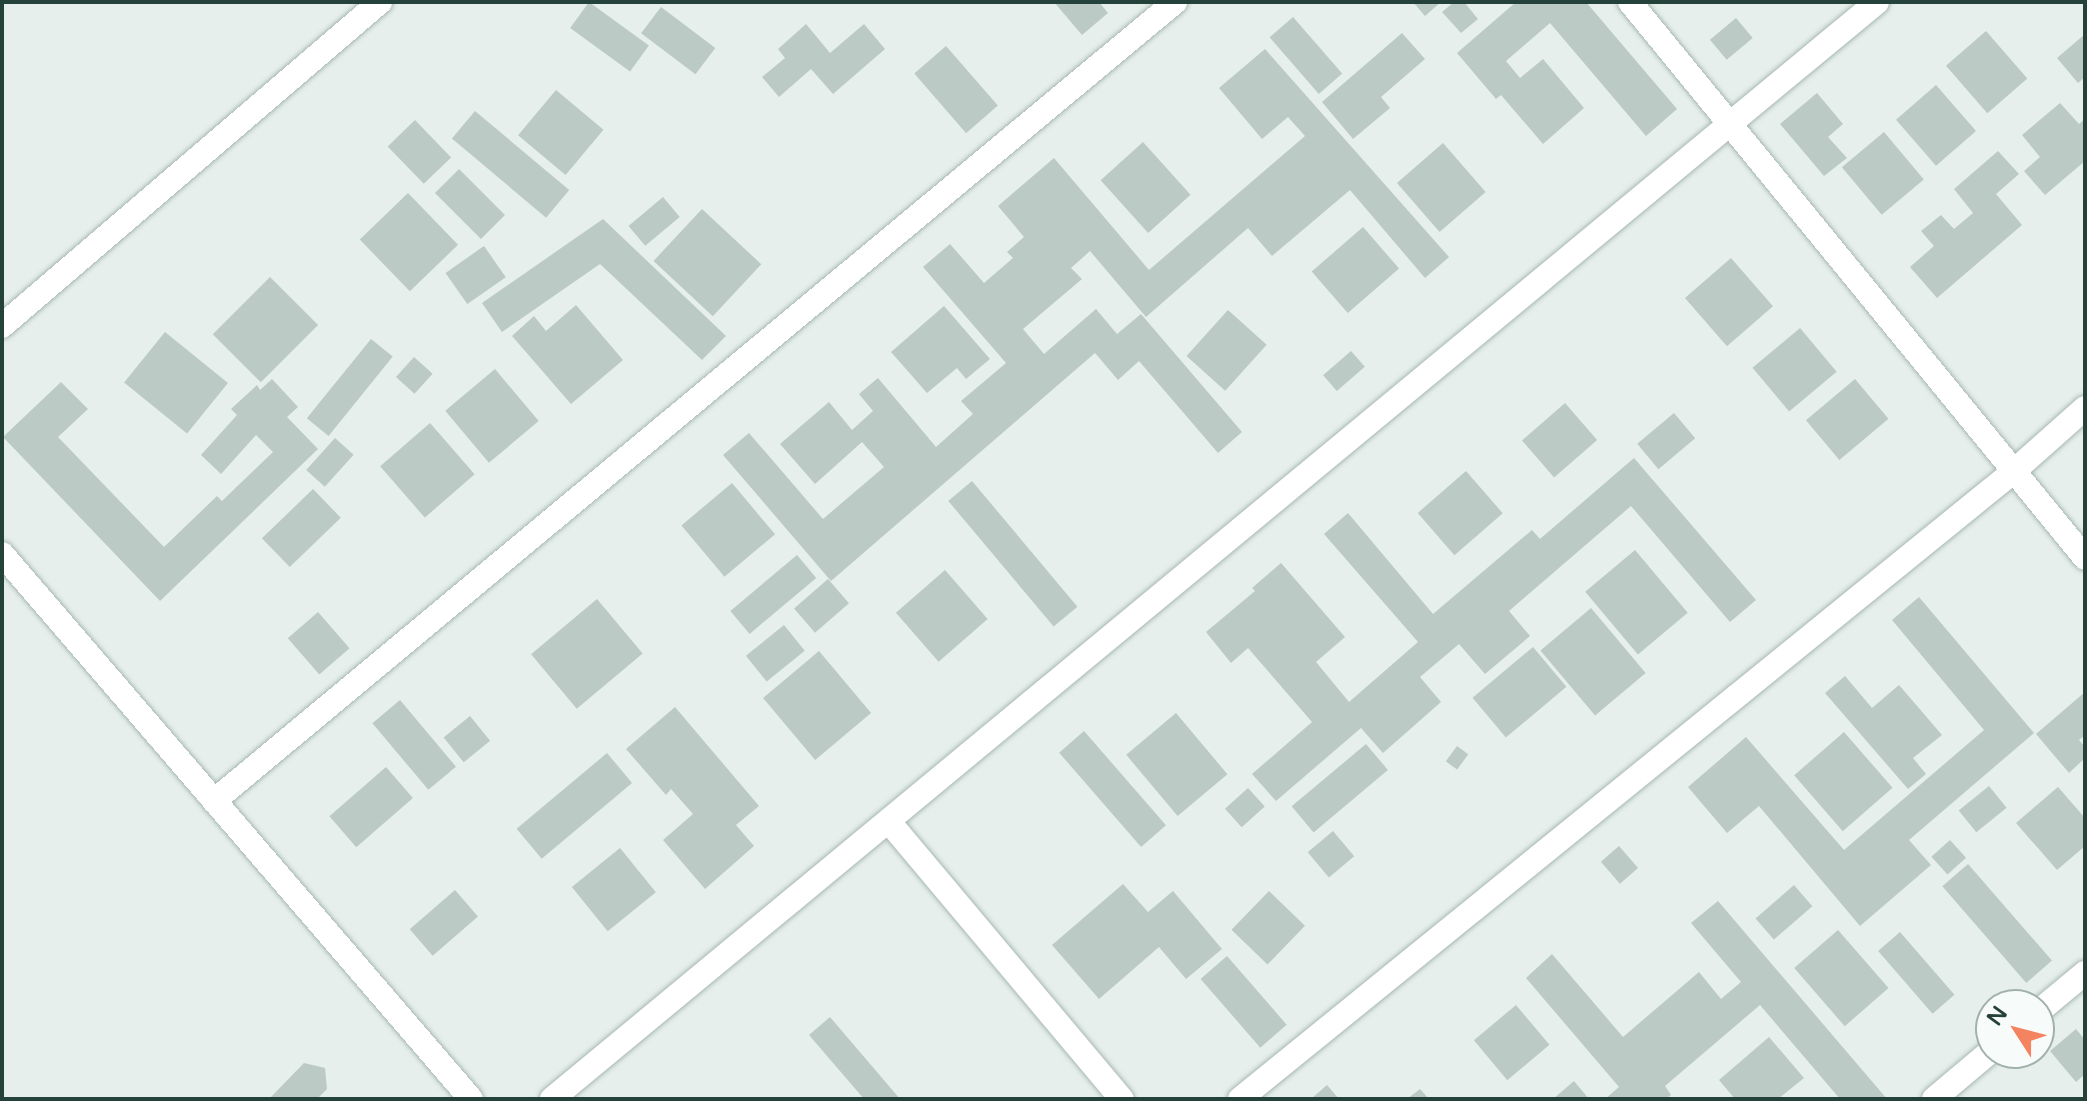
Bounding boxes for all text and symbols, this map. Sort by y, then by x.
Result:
north arrow [1975,989,2055,1069]
text: N [1981,1001,2013,1031]

